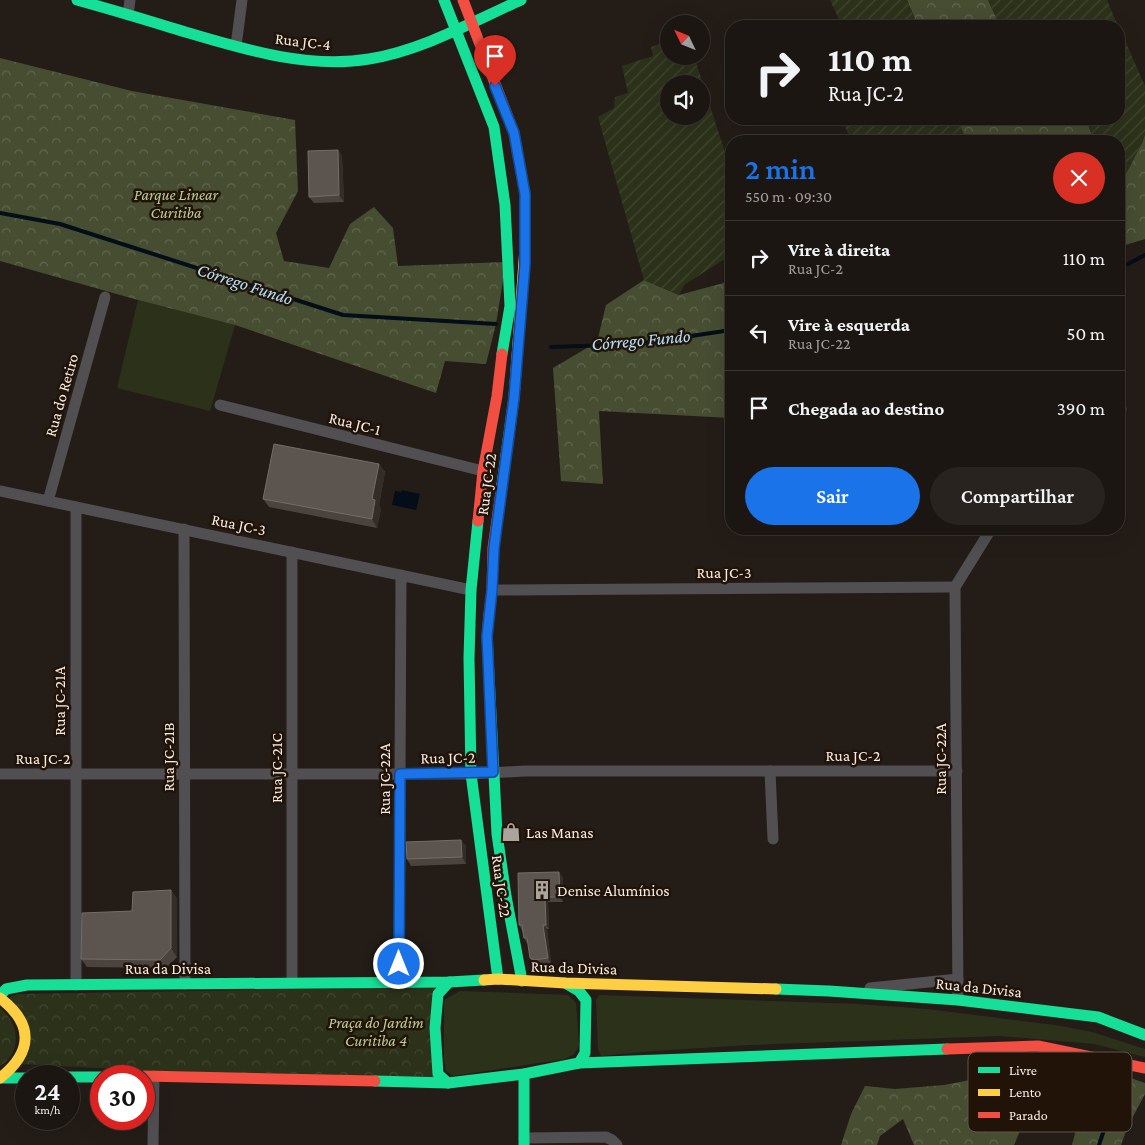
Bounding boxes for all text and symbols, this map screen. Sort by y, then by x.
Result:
north arrow [660,15,710,65]
map controls [660,15,710,125]
street label: Rua JC-4 [274,30,332,54]
pin [474,35,516,86]
icon: right [745,40,810,105]
text: 110 m [828,40,912,79]
icon: arrive [481,42,509,70]
button: sound [660,75,710,125]
text: Rua JC-2 [828,81,904,106]
text: 2 min [745,152,816,185]
button: close [1053,152,1105,204]
park label: Parque Linear Curitiba [134,186,219,221]
text: 550 m · 09:30 [745,188,832,205]
text: Vire à direita [788,239,890,260]
icon: right [745,244,773,272]
text: 110 m [1063,248,1105,269]
water label: Córrego Fundo [195,259,296,309]
text: Rua JC-2 [788,260,843,277]
text: Vire à esquerda [788,314,910,335]
icon: left [745,319,773,347]
text: 50 m [1066,323,1105,344]
water label: Córrego Fundo [591,326,692,354]
text: Rua JC-22 [788,335,851,352]
street label: Rua do Retiro [42,352,81,439]
icon: arrive [745,394,773,422]
text: Chegada ao destino [788,398,944,419]
text: 390 m [1057,398,1105,419]
street label: Rua JC-1 [327,409,383,439]
street label: Rua JC-22 [474,452,500,516]
button: Sair [745,467,920,525]
button: Compartilhar [930,467,1105,525]
street label: Rua JC-3 [210,510,268,540]
street label: Rua JC-3 [696,564,752,582]
street label: Rua JC-21A [51,665,69,736]
street label: Rua JC-21B [160,722,178,792]
street label: Rua JC-22A [932,722,950,795]
street label: Rua JC-21C [268,733,286,803]
street label: Rua JC-22A [376,742,394,815]
street label: Rua JC-2 [825,747,881,765]
street label: Rua JC-2 [420,749,476,767]
street label: Rua JC-2 [15,750,71,768]
shop icon: Las Manas [500,821,522,843]
place label: Las Manas [526,824,594,841]
street label: Rua JC-22 [488,854,514,919]
building icon: Denise Alumínios [531,879,553,901]
place label: Denise Alumínios [557,882,670,899]
position arrow [372,937,424,989]
street label: Rua da Divisa [530,957,618,978]
street label: Rua da Divisa [125,960,212,977]
street label: Rua da Divisa [935,975,1023,1001]
park label: Praça do Jardim Curitiba 4 [328,1014,424,1049]
legend [968,1052,1132,1132]
text: Livre [1009,1062,1037,1078]
speed limit sign: 30 [90,1065,155,1130]
text: 24 [34,1078,61,1105]
text: Lento [1009,1084,1041,1100]
text: km/h [35,1103,60,1117]
text: Parado [1009,1107,1048,1123]

